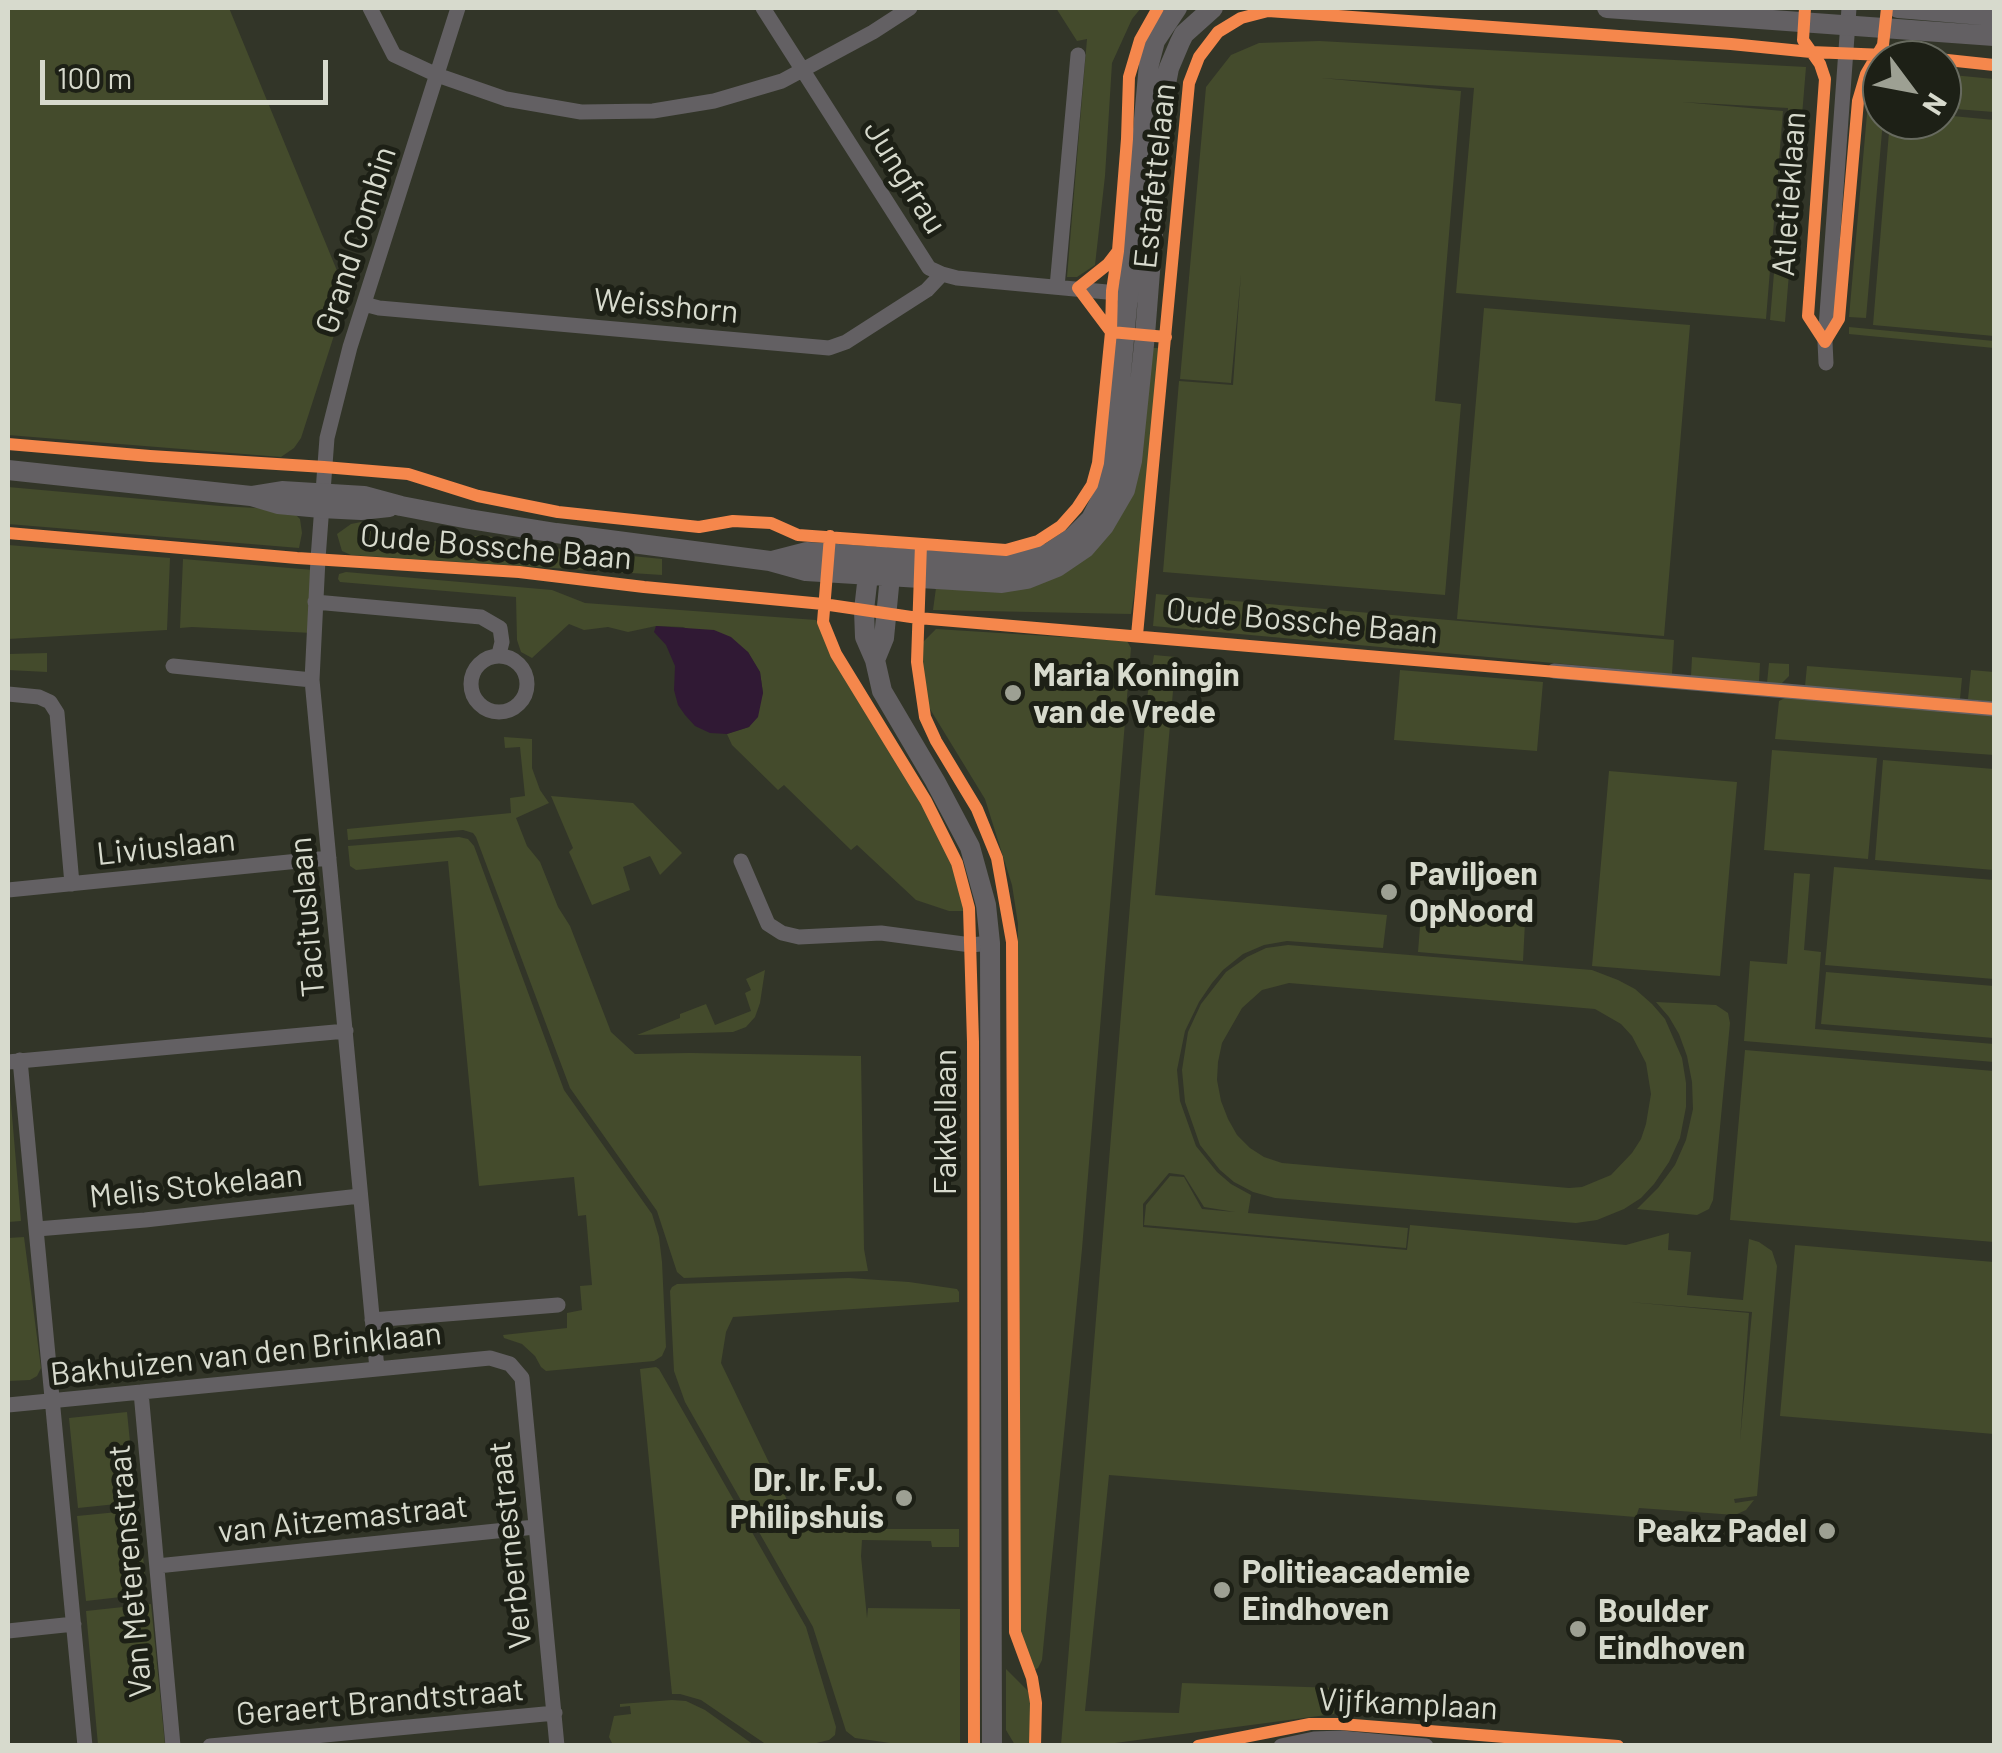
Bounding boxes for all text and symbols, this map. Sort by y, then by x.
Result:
scale bar [45,40,332,102]
north arrow [1862,40,1962,140]
text: 100 m [57,59,132,95]
street label: Estafettelaan [1126,81,1184,271]
text: N [1916,88,1955,122]
street label: Atletieklaan [1764,110,1814,278]
street label: Jungfrau [855,113,955,241]
street label: Grand Combin [308,142,404,338]
street label: Weisshorn [592,281,740,331]
street label: Oude Bossche Baan [358,516,634,578]
street label: Oude Bossche Baan [1164,590,1440,652]
place label: Maria Koningin van de Vrede [1033,656,1240,731]
marker: Maria Koningin van de Vrede [1002,682,1024,704]
street label: Liviuslaan [95,821,237,873]
street label: Tacituslaan [281,835,333,999]
place label: Paviljoen OpNoord [1409,855,1538,930]
marker: Paviljoen OpNoord [1378,881,1400,903]
street label: Fakkellaan [926,1049,964,1195]
street label: Melis Stokelaan [87,1156,305,1216]
street label: Bakhuizen van den Brinklaan [48,1314,444,1394]
street label: Verbernestraat [480,1439,540,1651]
street label: Van Meterenstraat [100,1443,160,1699]
place label: Dr. Ir. F.J. Philipshuis [730,1461,884,1536]
street label: van Aitzemastraat [216,1487,470,1551]
marker: Dr. Ir. F.J. Philipshuis [893,1487,915,1509]
place label: Peakz Padel [1637,1512,1807,1550]
marker: Peakz Padel [1816,1520,1838,1542]
place label: Politieacademie Eindhoven [1242,1553,1471,1628]
marker: Politieacademie Eindhoven [1211,1579,1233,1601]
place label: Boulder Eindhoven [1598,1592,1745,1667]
marker: Boulder Eindhoven [1567,1618,1589,1640]
street label: Geraert Brandtstraat [235,1670,525,1734]
street label: Vijfkamplaan [1317,1680,1499,1728]

